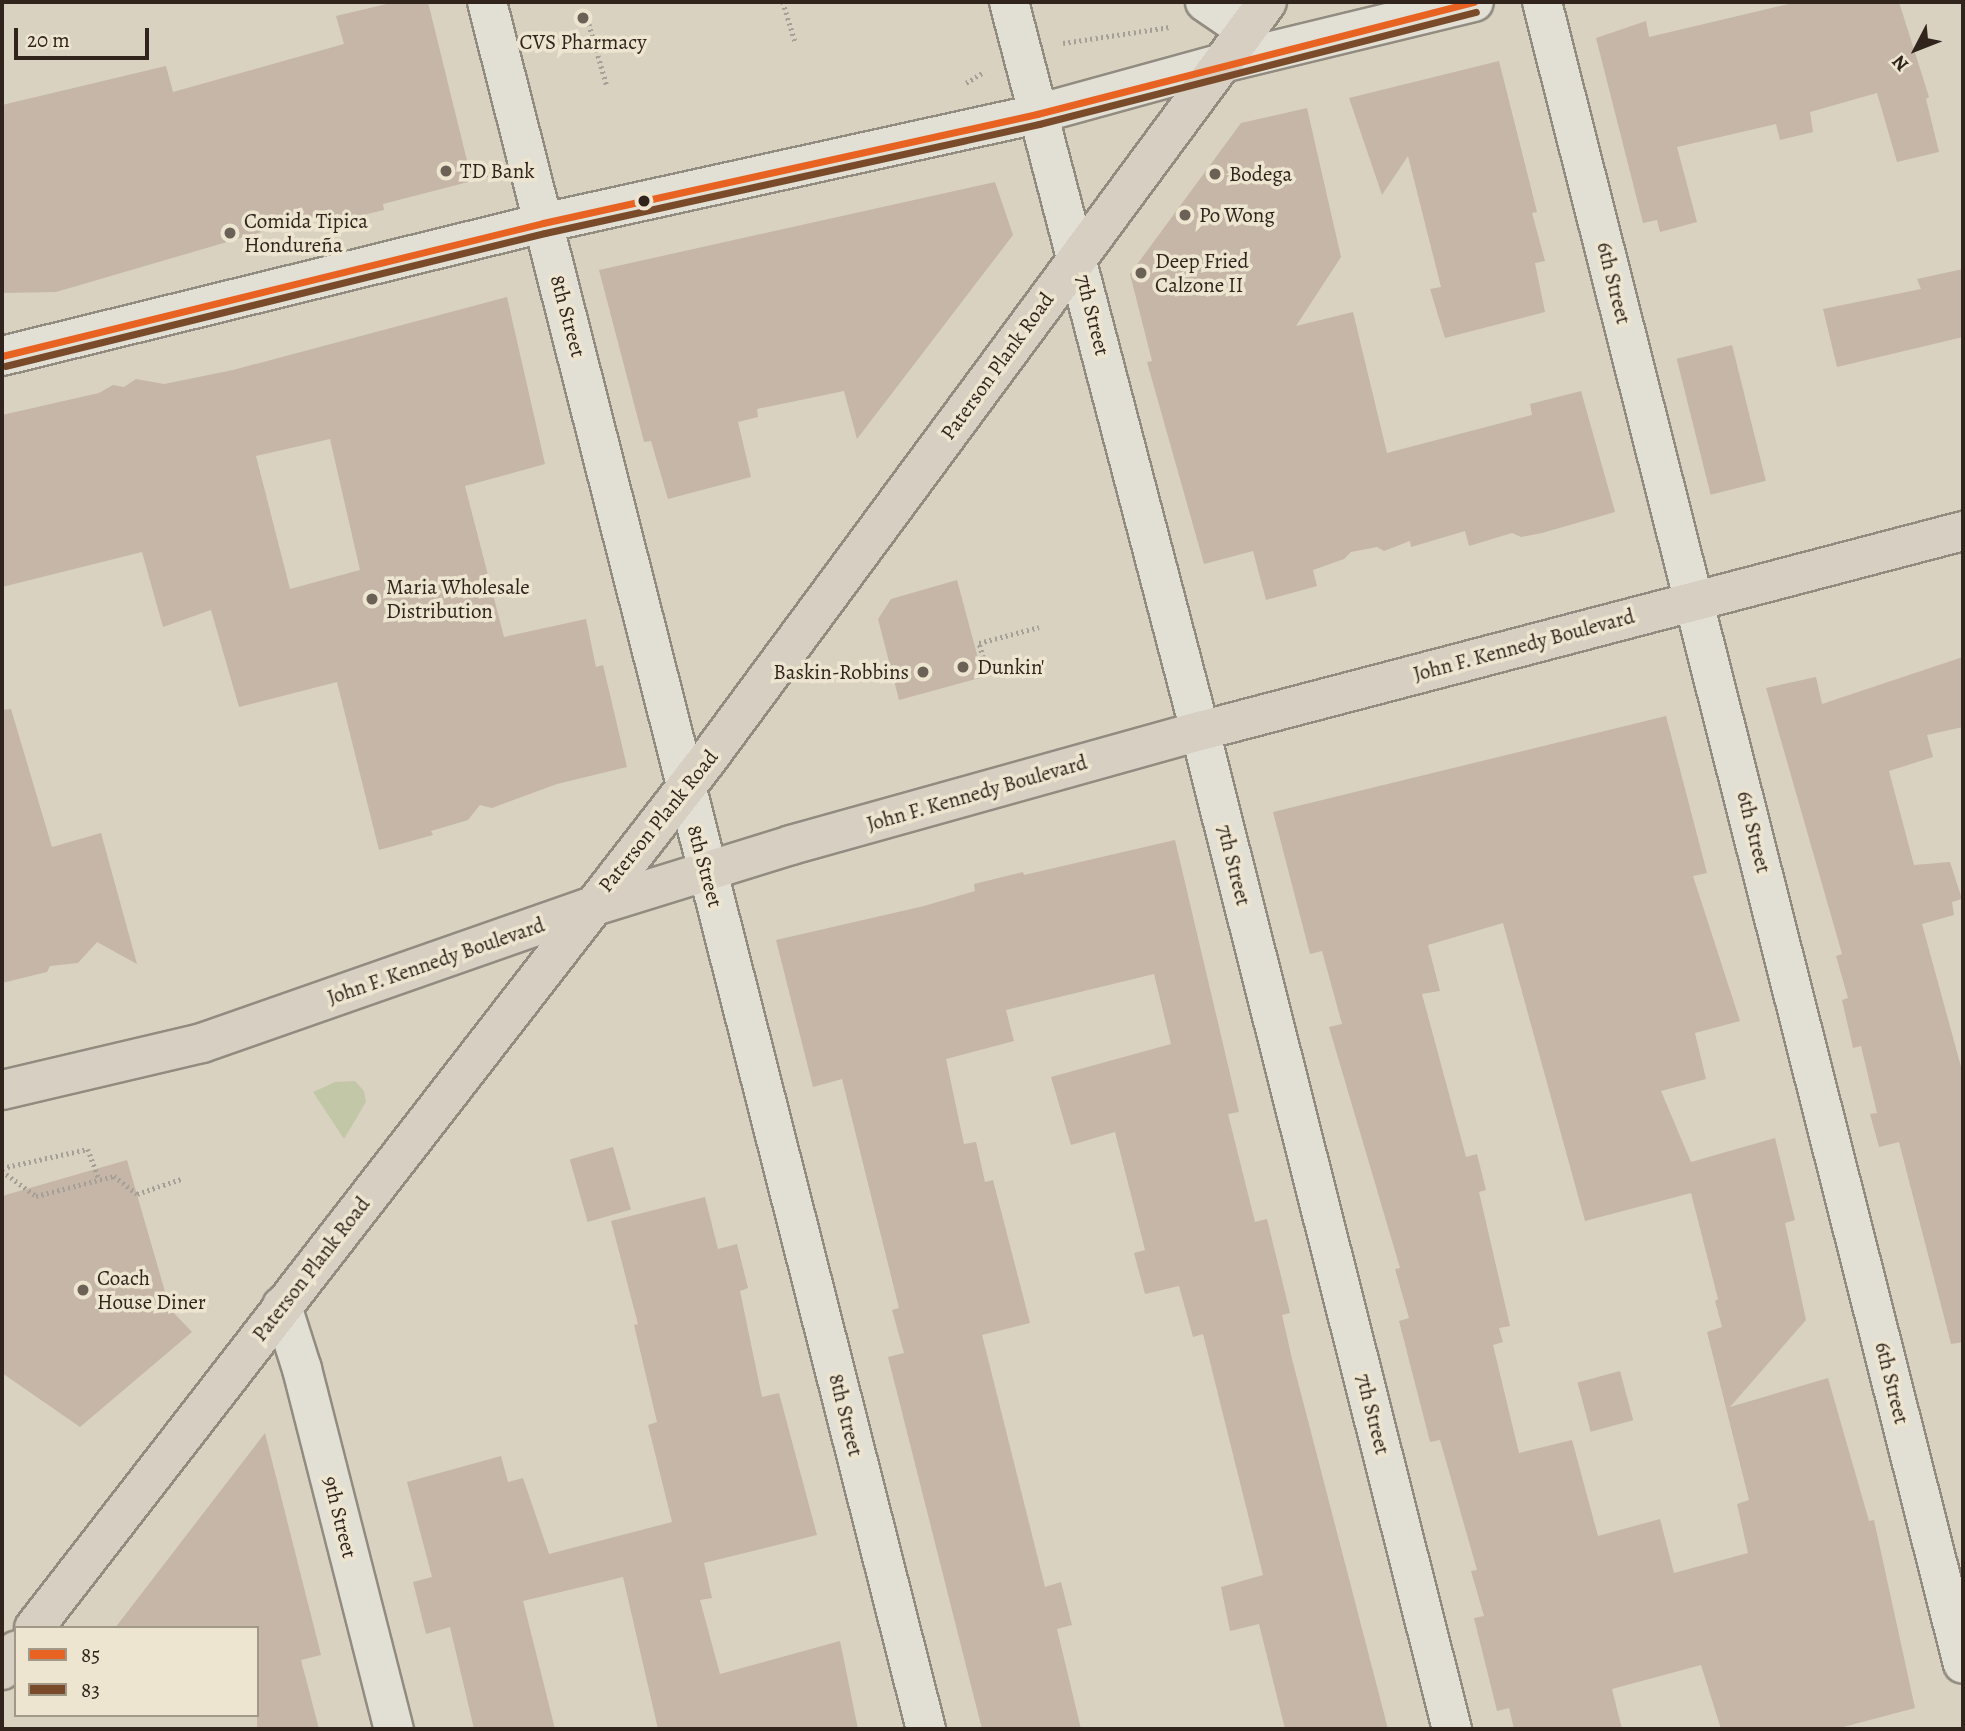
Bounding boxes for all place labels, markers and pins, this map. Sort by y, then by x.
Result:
marker: CVS Pharmacy [575,10,591,26]
place label: CVS Pharmacy [519,29,647,55]
place label: TD Bank [460,158,535,184]
place label: Bodega [1229,161,1292,187]
marker: TD Bank [438,163,454,179]
marker: Bodega [1207,166,1223,182]
unlabelled marker [637,194,651,208]
place label: Po Wong [1199,202,1275,228]
marker: Po Wong [1177,207,1193,223]
place label: Comida Tipica Hondureña [244,208,368,258]
marker: Comida Tipica Hondureña [222,225,238,241]
place label: Deep Fried Calzone II [1155,248,1249,298]
marker: Deep Fried Calzone II [1133,265,1149,281]
place label: Maria Wholesale Distribution [386,574,530,624]
marker: Maria Wholesale Distribution [364,591,380,607]
place label: Dunkin' [977,654,1045,680]
place label: Baskin-Robbins [773,659,909,685]
marker: Dunkin' [955,659,971,675]
marker: Baskin-Robbins [915,664,931,680]
place label: Coach House Diner [97,1265,206,1315]
marker: Coach House Diner [75,1282,91,1298]

